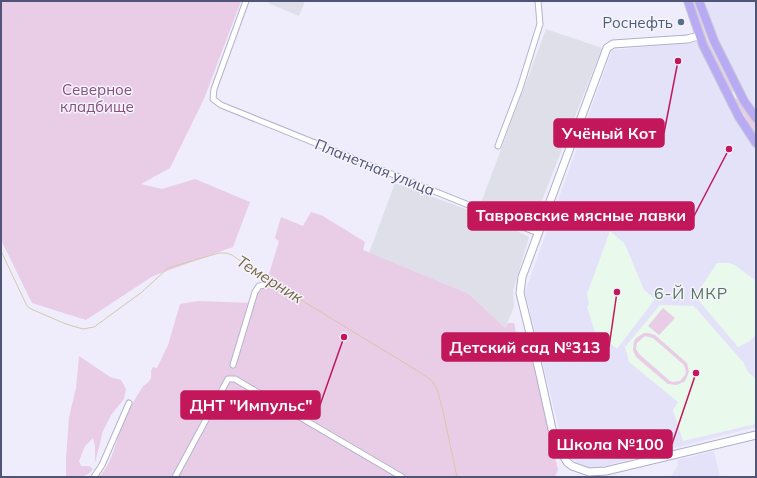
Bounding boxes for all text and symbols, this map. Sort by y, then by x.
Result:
place label: Роснефть [603,13,673,32]
marker: Роснефть [676,17,686,27]
park label: Северное кладбище [60,80,134,116]
callout: Учёный Кот [554,119,664,147]
text: Учёный Кот [561,123,656,143]
street label: Планетная улица [312,134,438,200]
callout: Тавровские мясные лавки [468,202,694,230]
text: Тавровские мясные лавки [476,205,686,225]
water label: Темерник [233,251,307,307]
district label: 6-Й МКР [654,283,728,303]
callout: Детский сад №313 [442,333,609,361]
text: Детский сад №313 [450,337,600,357]
callout: ДНТ "Импульс" [181,391,320,419]
text: ДНТ "Импульс" [190,395,312,415]
callout: Школа №100 [549,430,672,458]
text: Школа №100 [556,434,664,454]

